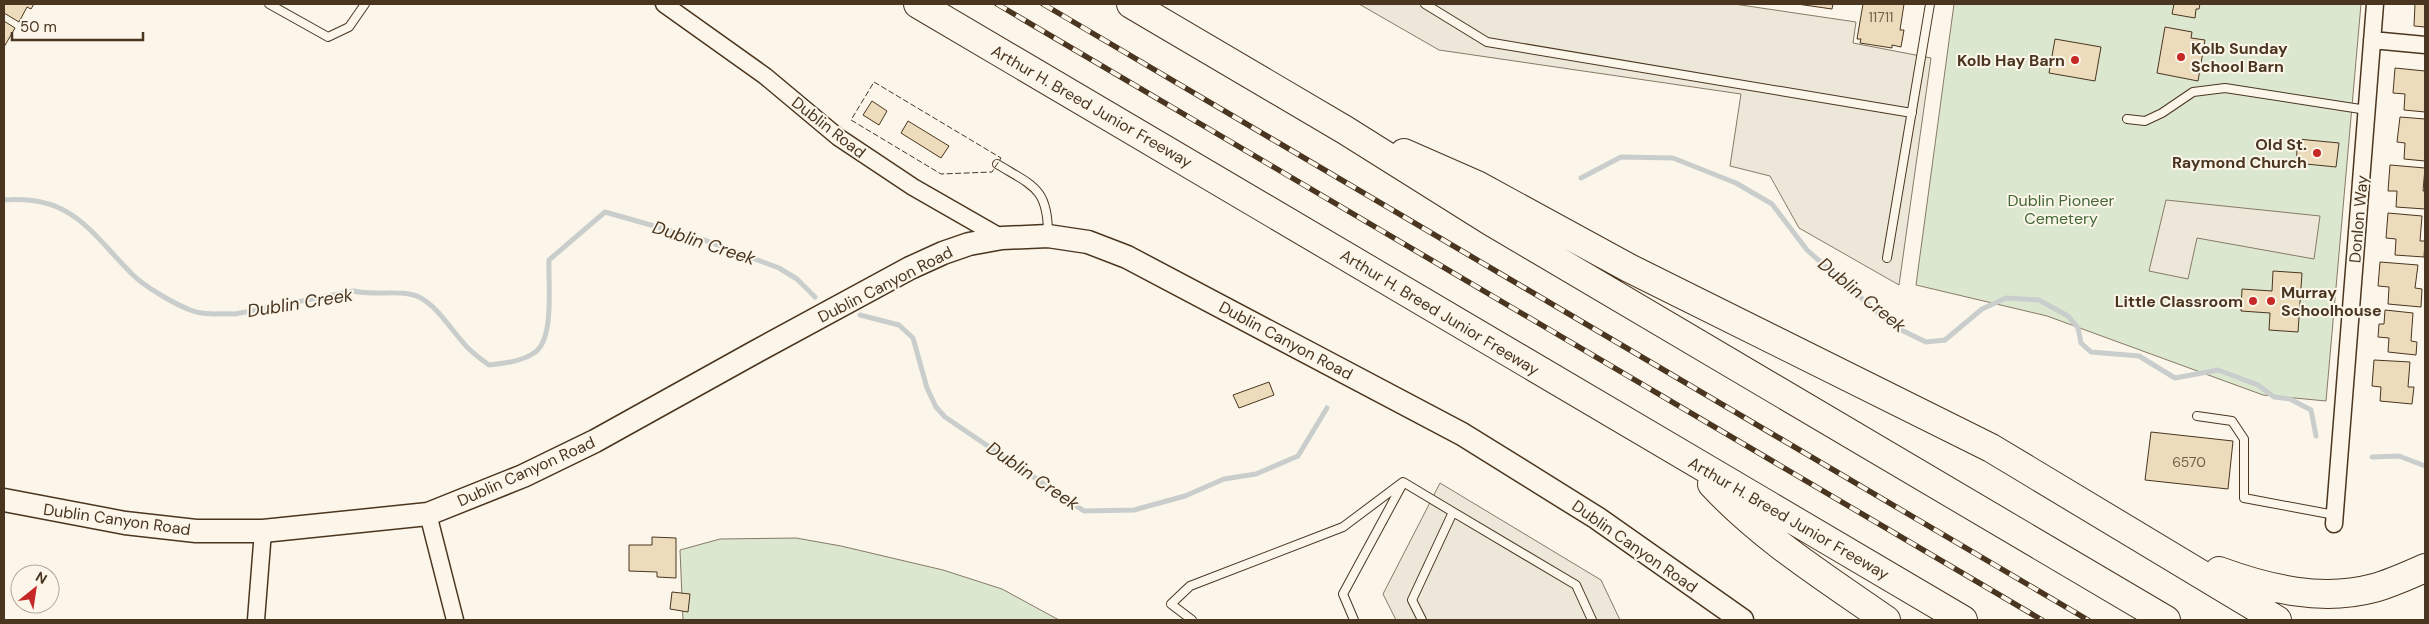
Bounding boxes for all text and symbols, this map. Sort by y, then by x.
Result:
house number: 11711 [1868,8,1894,26]
scale bar [12,10,144,42]
text: 50 m [20,17,57,37]
place label: Kolb Sunday School Barn [2191,38,2288,77]
street label: Arthur H. Breed Junior Freeway [988,40,1196,173]
place label: Kolb Hay Barn [1957,50,2065,71]
marker: Kolb Sunday School Barn [2175,51,2187,63]
marker: Kolb Hay Barn [2069,54,2081,66]
street label: Dublin Road [787,92,870,163]
place label: Old St. Raymond Church [2172,134,2307,173]
marker: Old St. Raymond Church [2311,147,2323,159]
street label: Donlon Way [2344,174,2373,264]
park label: Dublin Pioneer Cemetery [2008,190,2115,229]
water label: Dublin Creek [649,215,759,271]
street label: Dublin Canyon Road [814,241,956,328]
street label: Arthur H. Breed Junior Freeway [1336,245,1543,380]
water label: Dublin Creek [1813,252,1912,338]
place label: Murray Schoolhouse [2281,282,2382,321]
water label: Dublin Creek [245,283,355,323]
place label: Little Classroom [2115,291,2243,312]
marker: Little Classroom [2247,295,2259,307]
marker: Murray Schoolhouse [2265,295,2277,307]
street label: Dublin Canyon Road [1215,296,1356,385]
street label: Dublin Canyon Road [454,432,598,511]
water label: Dublin Creek [982,436,1085,516]
street label: Arthur H. Breed Junior Freeway [1685,452,1893,585]
house number: 6570 [2172,453,2206,471]
street label: Dublin Canyon Road [1568,495,1702,598]
street label: Dublin Canyon Road [42,499,192,540]
north arrow [10,564,60,614]
text: N [33,567,50,588]

